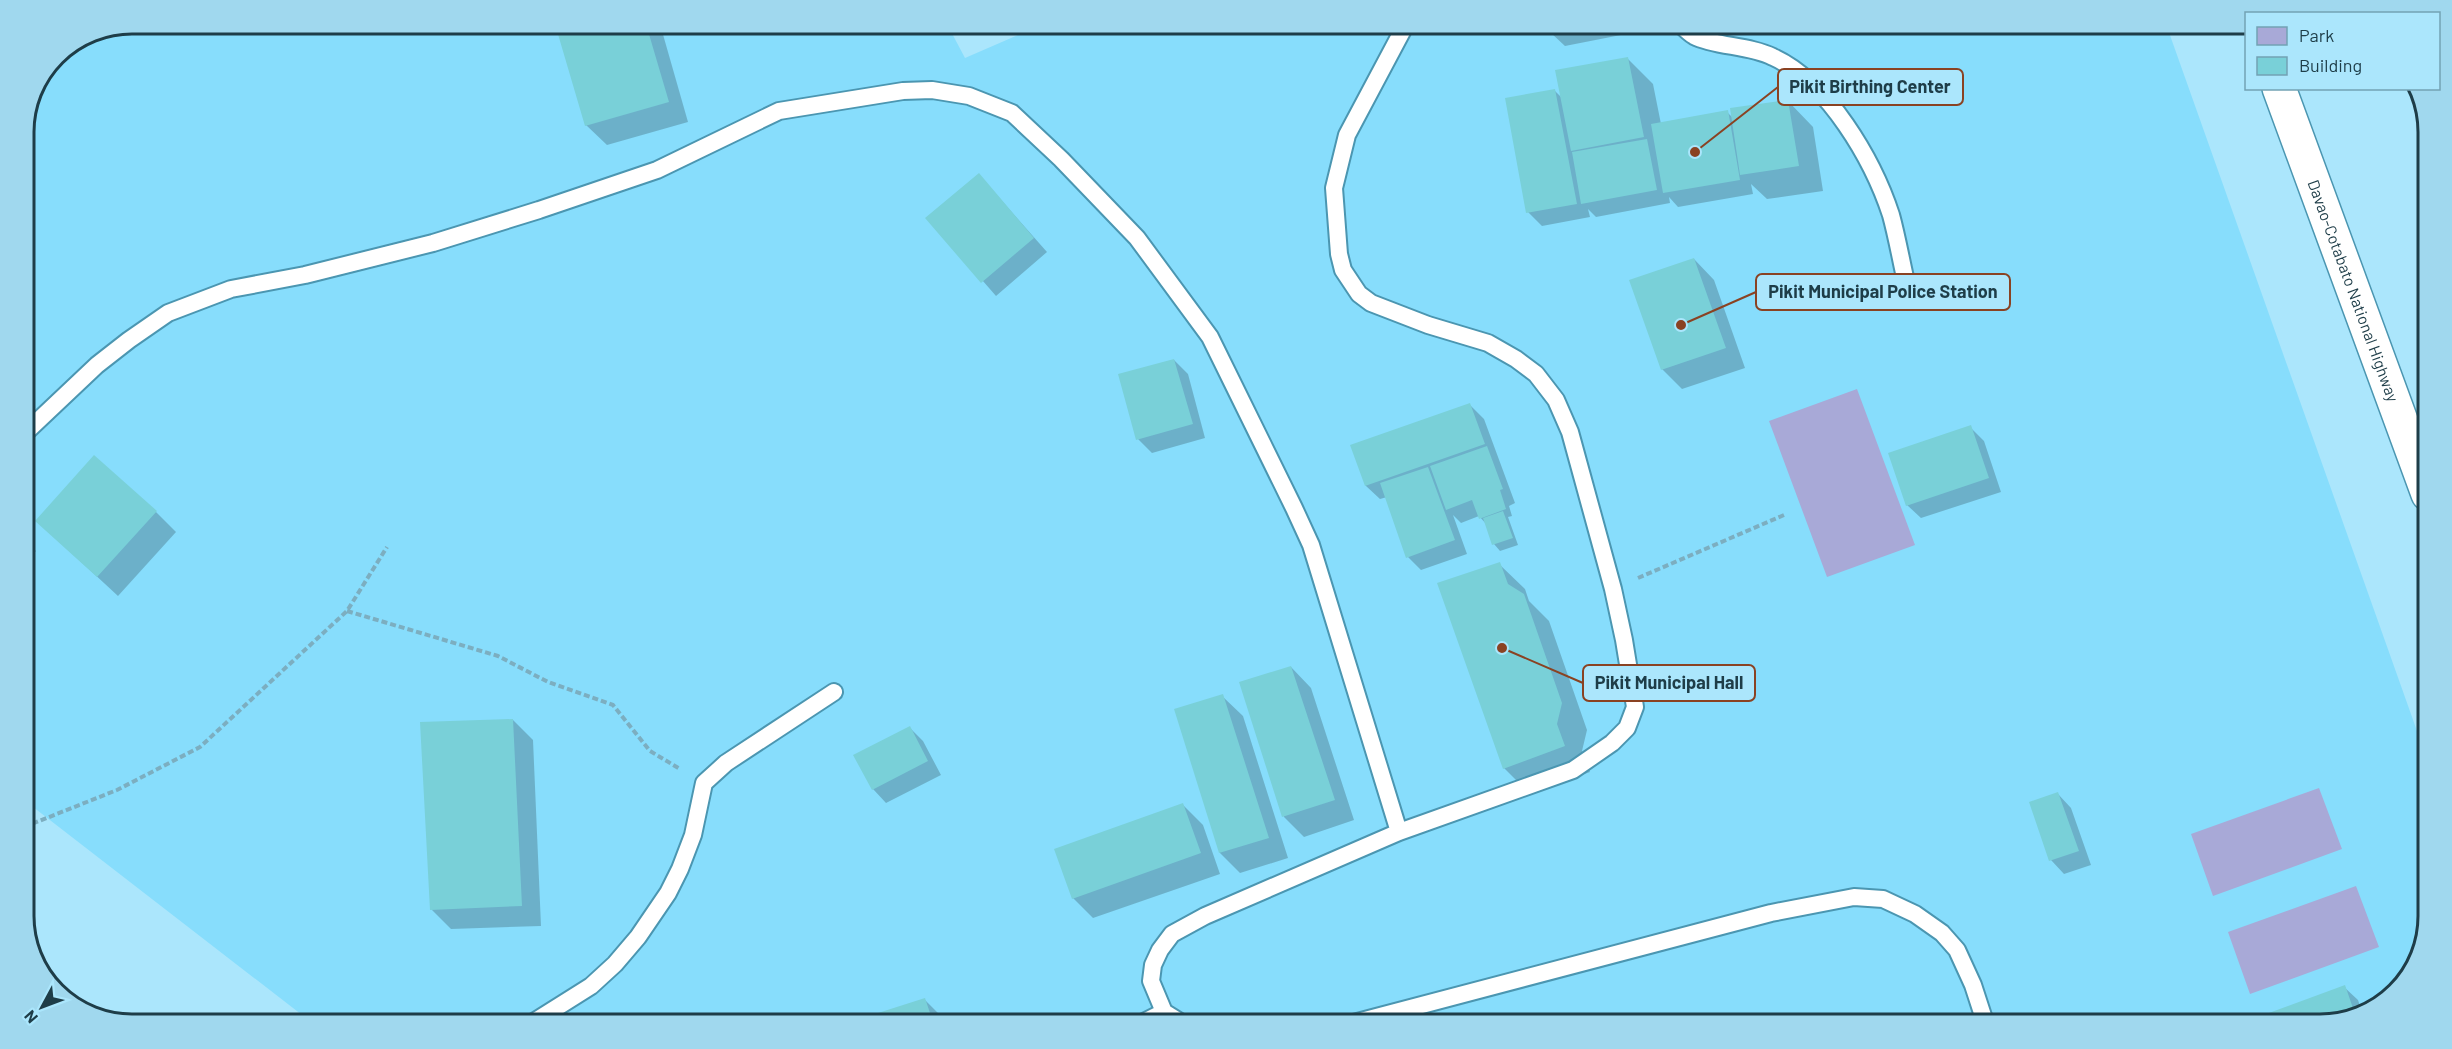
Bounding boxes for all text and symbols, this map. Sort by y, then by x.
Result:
legend [2245,12,2440,90]
text: Park [2299,24,2334,46]
text: Building [2299,54,2362,76]
callout: Pikit Birthing Center [1778,69,1963,105]
text: Pikit Birthing Center [1789,75,1951,97]
street label: Davao-Cotabato National Highway [2304,177,2404,405]
callout: Pikit Municipal Police Station [1756,274,2010,310]
text: Pikit Municipal Police Station [1768,280,1998,302]
callout: Pikit Municipal Hall [1583,665,1755,701]
text: Pikit Municipal Hall [1595,671,1743,693]
north arrow [12,977,72,1037]
text: N [20,1007,41,1027]

